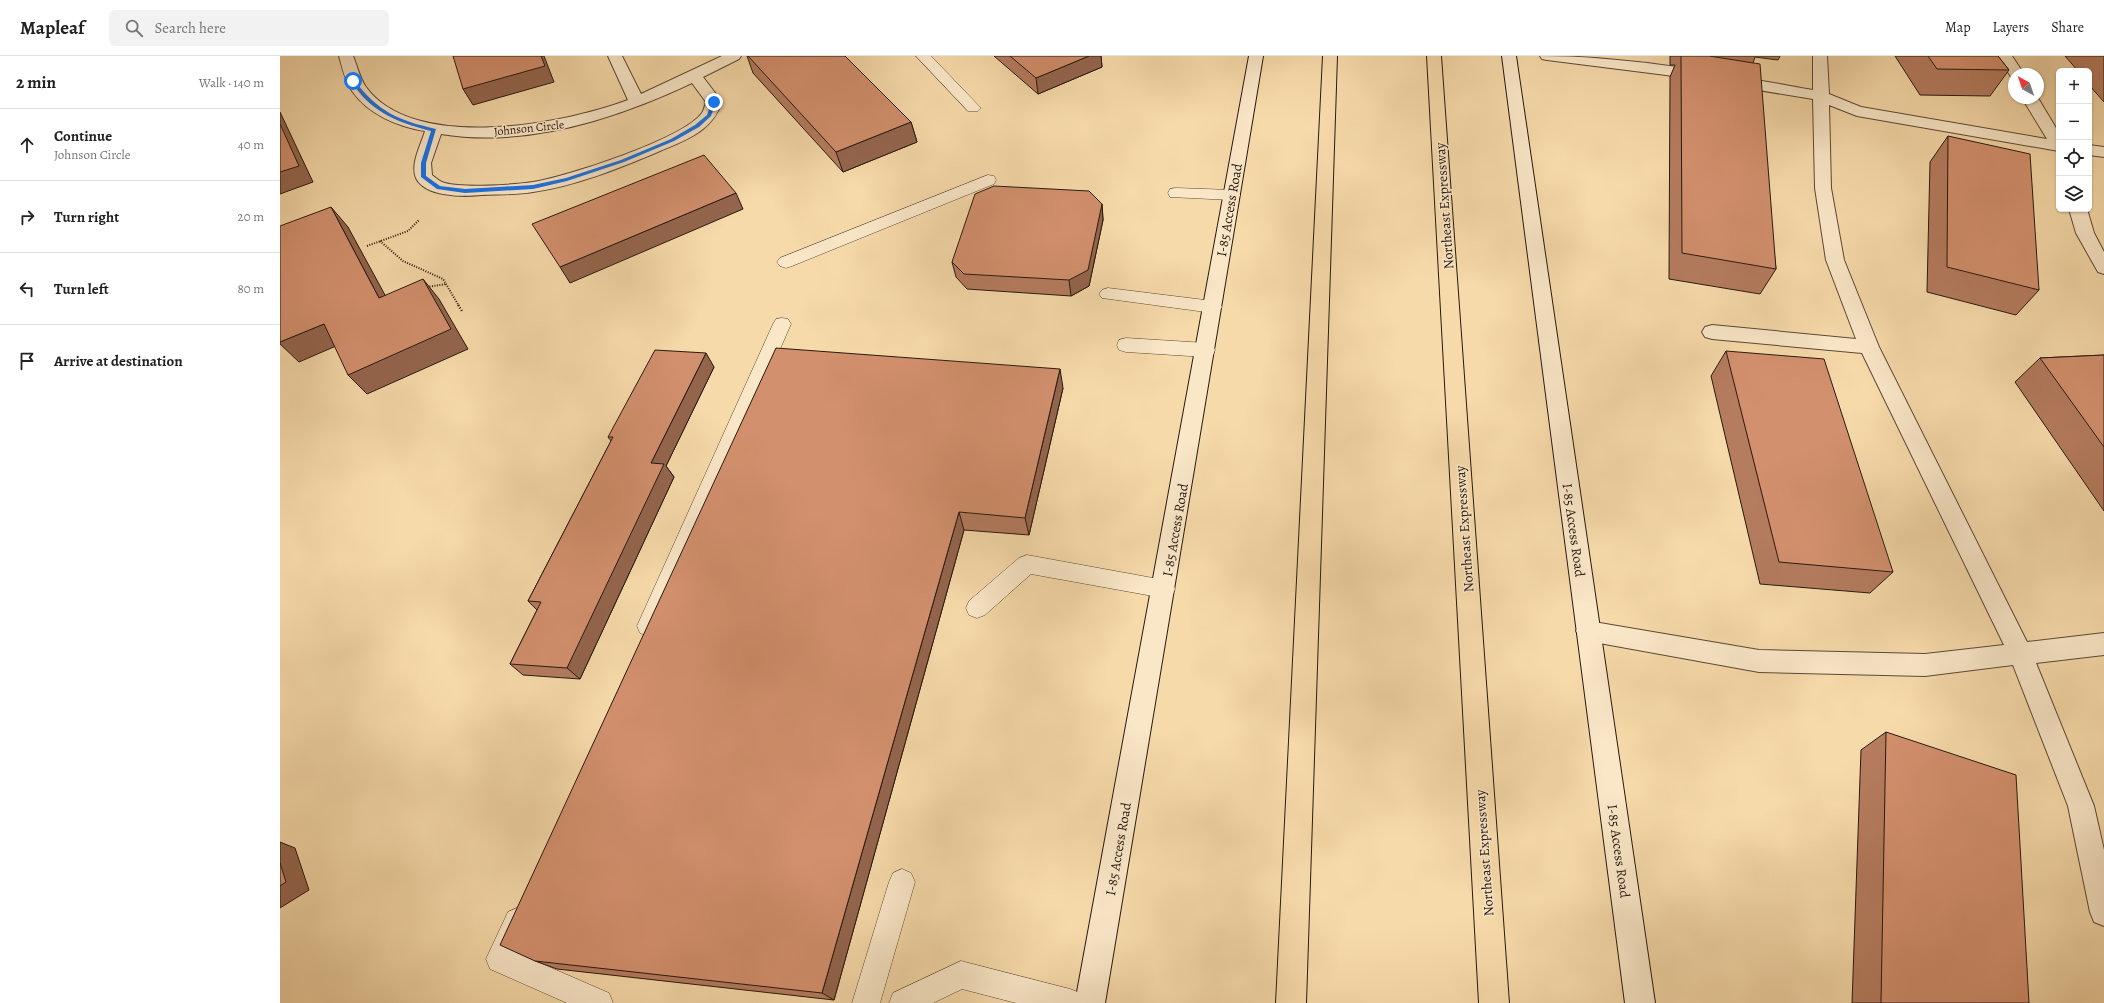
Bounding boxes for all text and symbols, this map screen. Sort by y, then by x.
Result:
search box [109,10,389,46]
text: Mapleaf [20,15,85,41]
icon: search [123,17,145,39]
text: Search here [155,18,226,38]
text: Map [1945,18,1971,37]
text: Layers [1993,18,2029,37]
text: Share [2051,18,2084,37]
north arrow [2008,68,2044,104]
map controls [2056,68,2092,212]
button: + [2056,68,2092,104]
text: 2 min [16,71,56,94]
route start [344,72,362,90]
text: Walk · 140 m [199,74,264,91]
route end [705,93,723,111]
button: − [2056,104,2092,140]
street label: Johnson Circle [493,116,565,140]
text: Continue [54,126,112,146]
icon: ahead [16,134,38,156]
text: 40 m [238,136,264,153]
button: locate [2056,140,2092,176]
street label: Northeast Expressway [1431,141,1458,270]
text: Johnson Circle [54,146,131,163]
street label: I-85 Access Road [1212,161,1247,258]
button: layers [2056,176,2092,212]
icon: right [16,206,38,228]
text: Turn right [54,207,119,227]
text: 20 m [238,208,264,225]
icon: left [16,278,38,300]
text: Turn left [54,279,109,299]
text: 80 m [237,280,264,297]
icon: arrive [16,350,38,372]
text: Arrive at destination [54,351,183,371]
street label: Northeast Expressway [1451,464,1478,593]
street label: I-85 Access Road [1158,481,1193,578]
street label: I-85 Access Road [1558,482,1590,579]
street label: Northeast Expressway [1471,788,1498,917]
street label: I-85 Access Road [1101,800,1136,897]
street label: I-85 Access Road [1603,803,1635,900]

